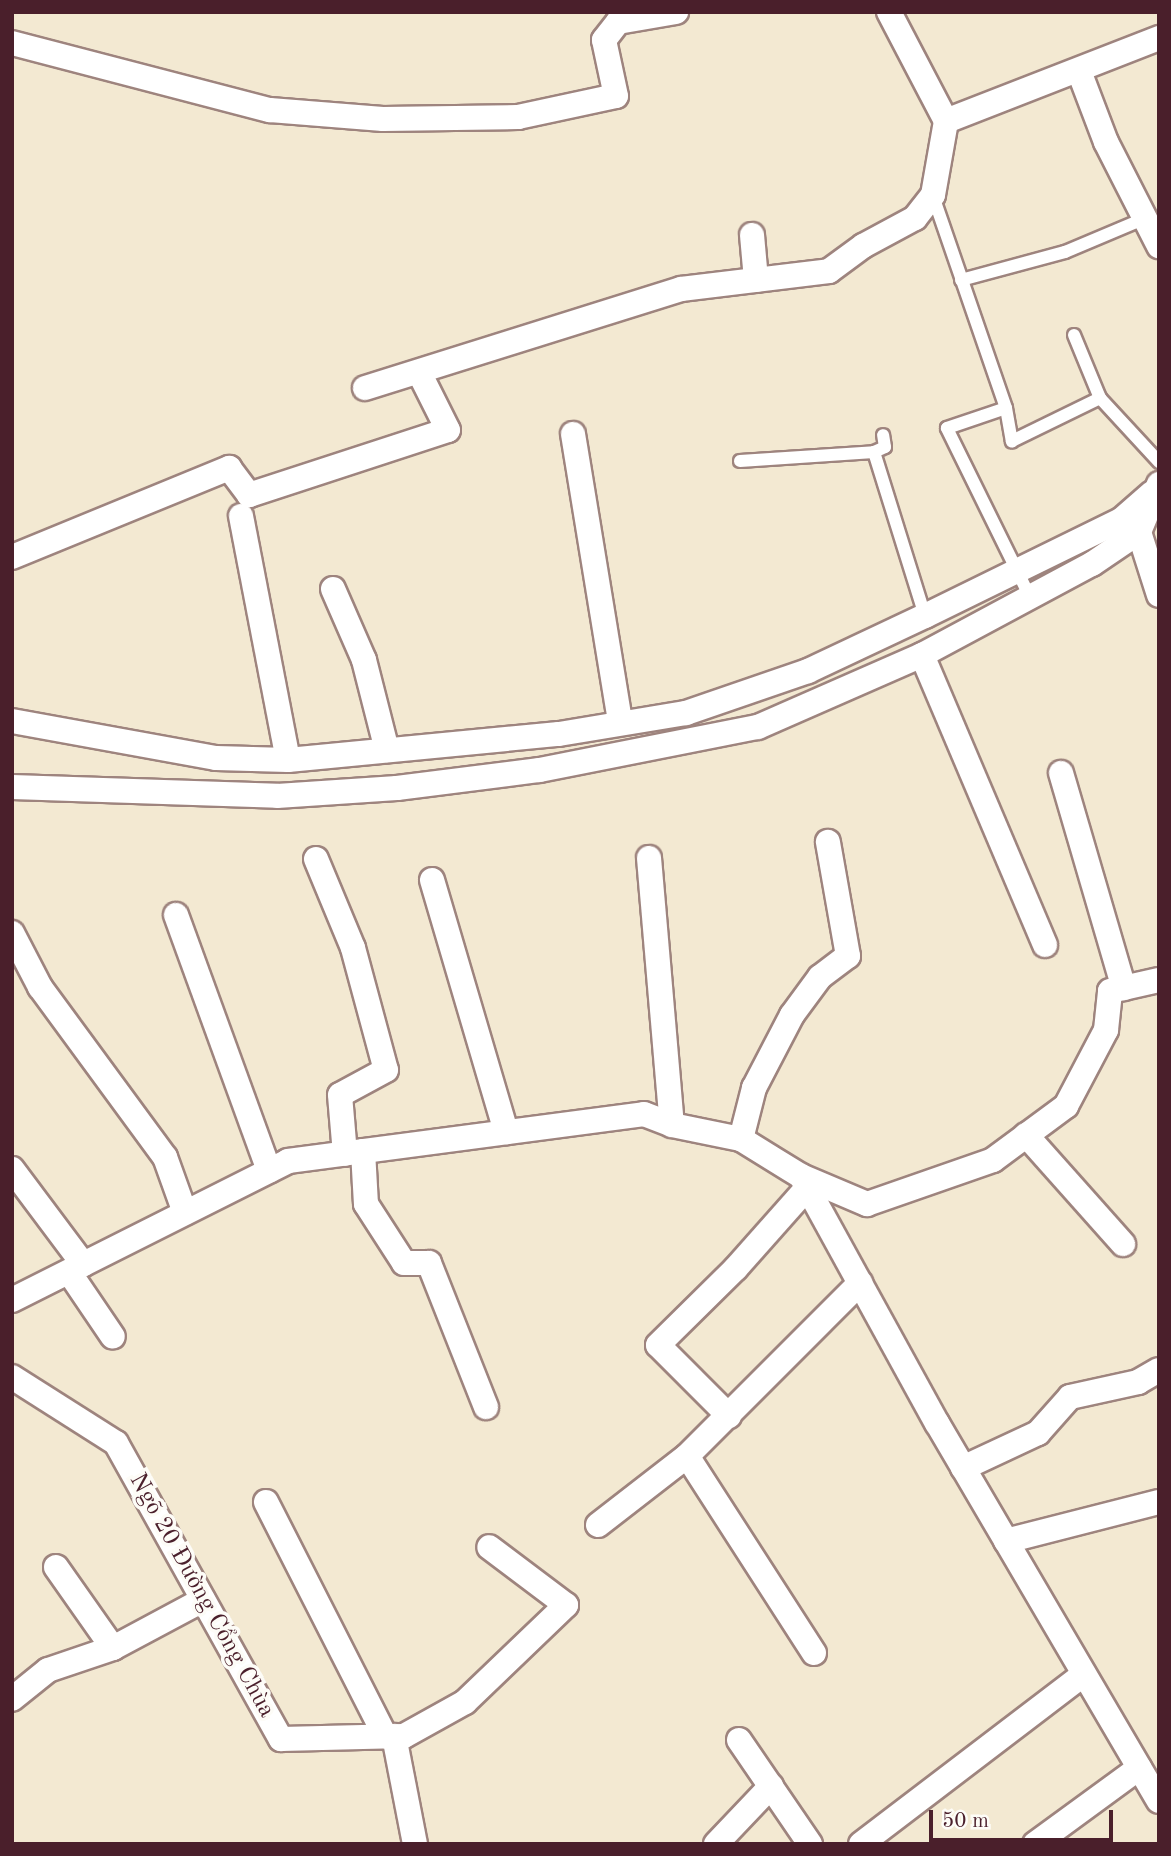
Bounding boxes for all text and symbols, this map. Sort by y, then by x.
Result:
street label: Ngõ 20 Đường Cổng Chùa [122,1469,280,1723]
scale bar [933,1797,1117,1841]
text: 50 m [942,1811,989,1832]

